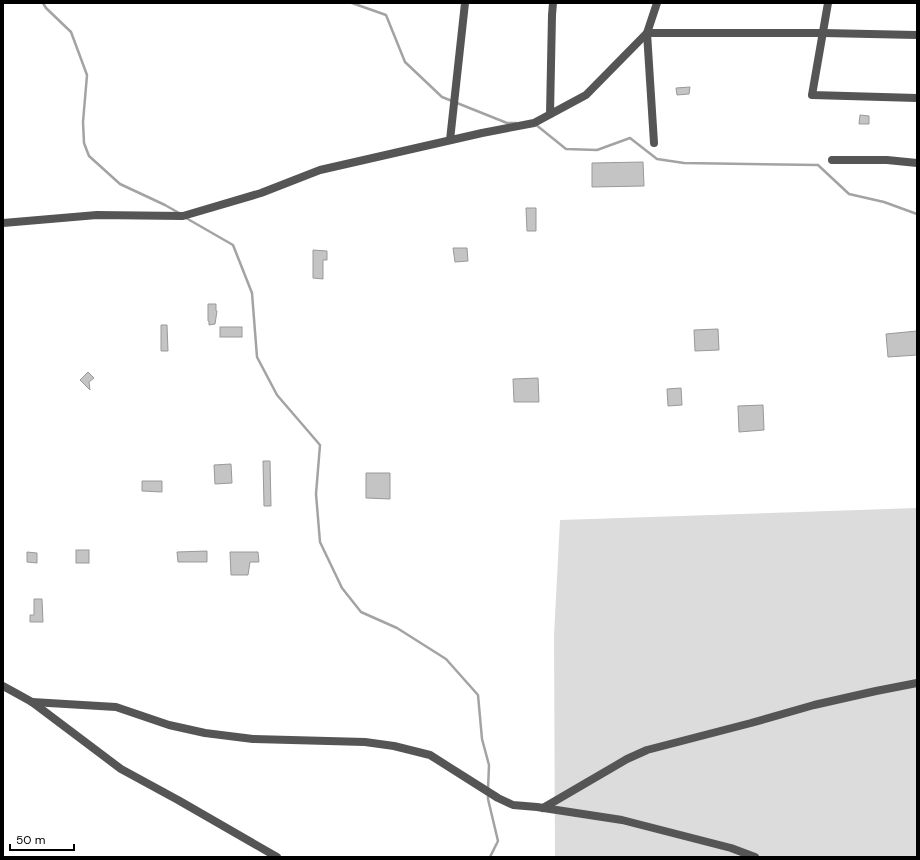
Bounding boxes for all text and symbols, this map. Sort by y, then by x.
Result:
scale bar [10,826,74,852]
text: 50 m [16,832,45,848]

